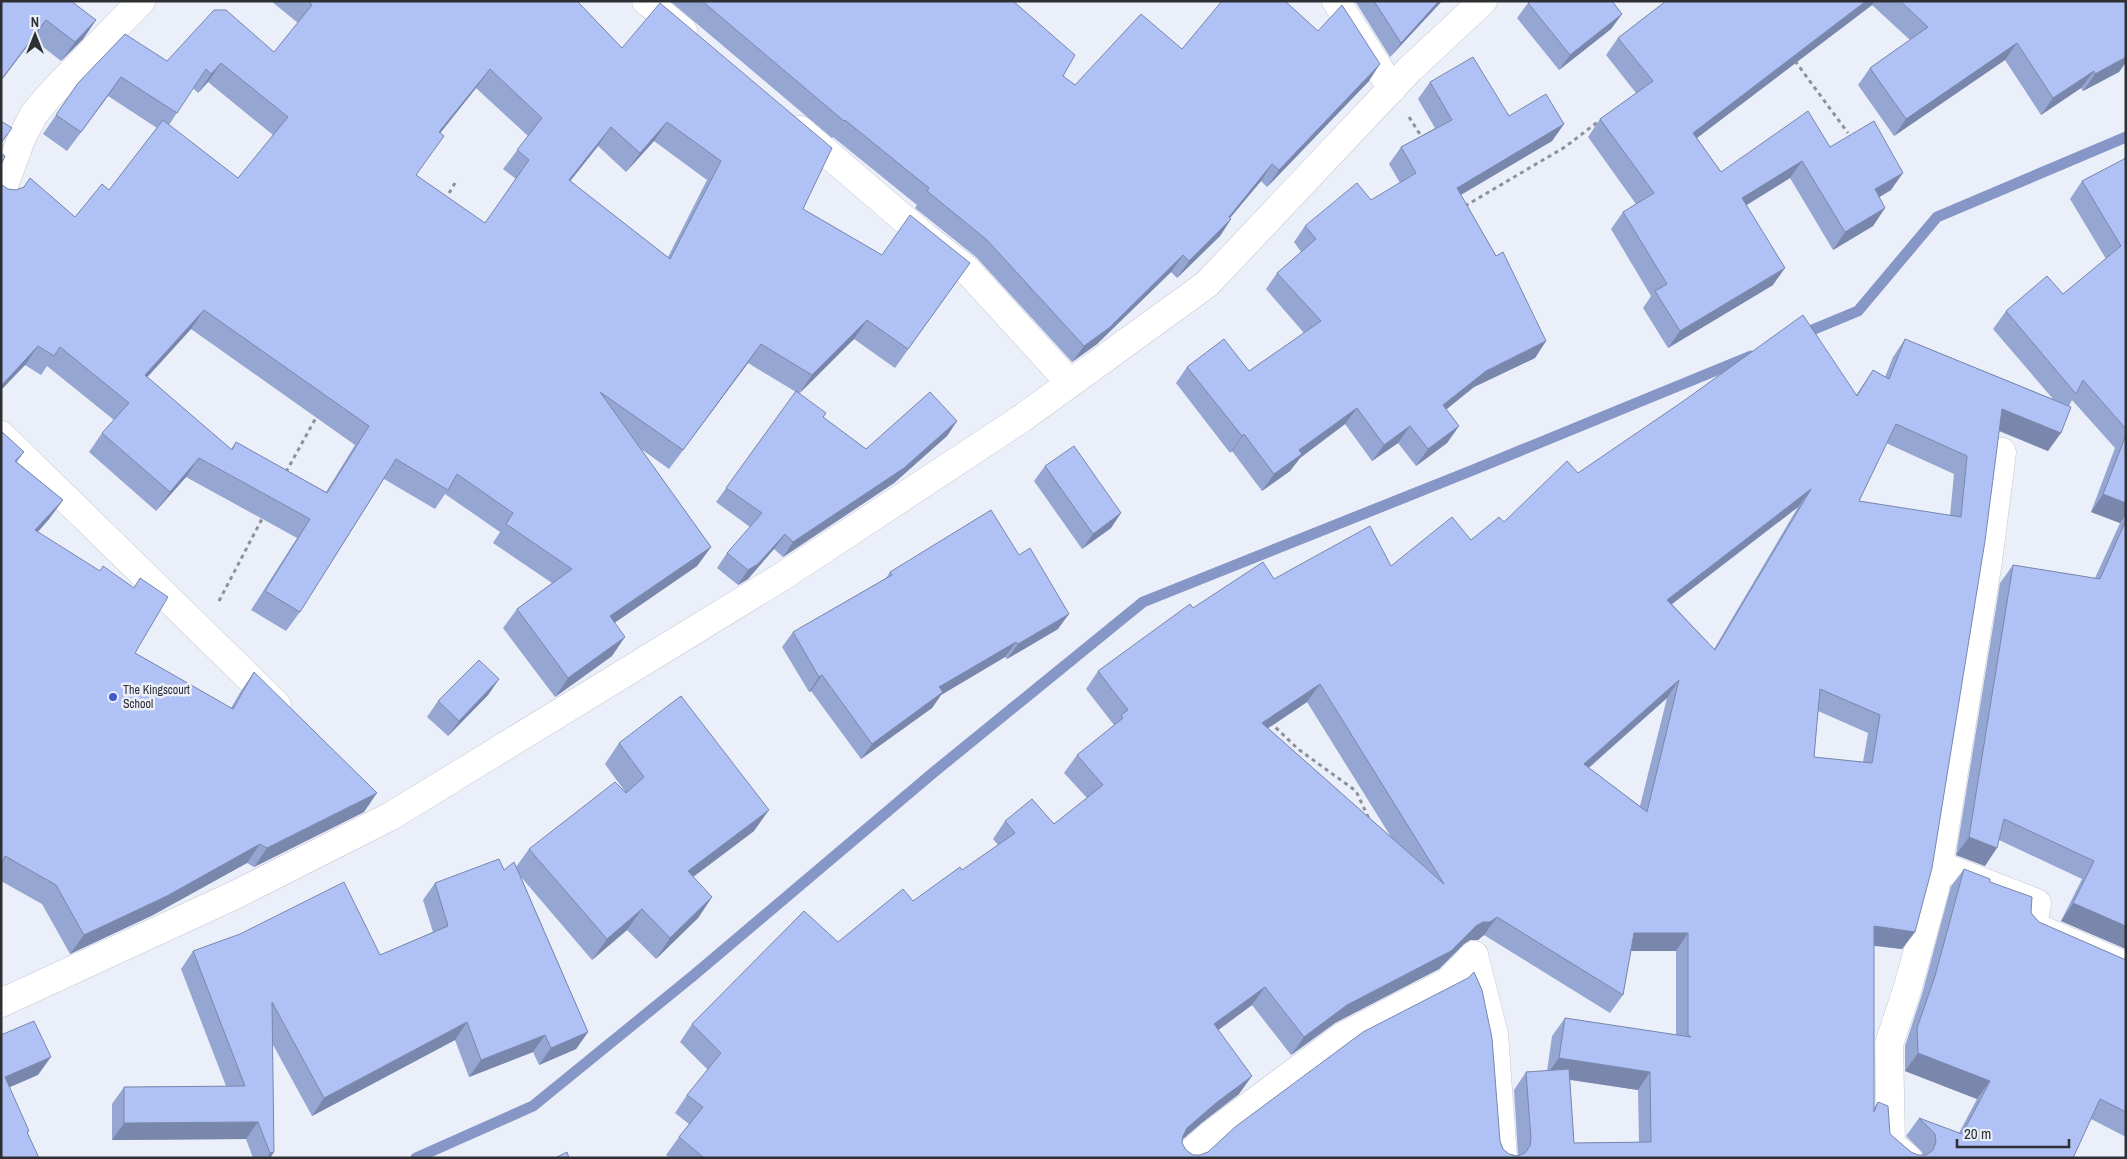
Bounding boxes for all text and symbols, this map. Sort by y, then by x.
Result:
north arrow [10,10,60,60]
text: N [31,13,39,31]
place label: The Kingscourt School [123,682,190,712]
marker: The Kingscourt School [107,691,119,703]
scale bar [1957,1116,2070,1148]
text: 20 m [1964,1123,1991,1144]

